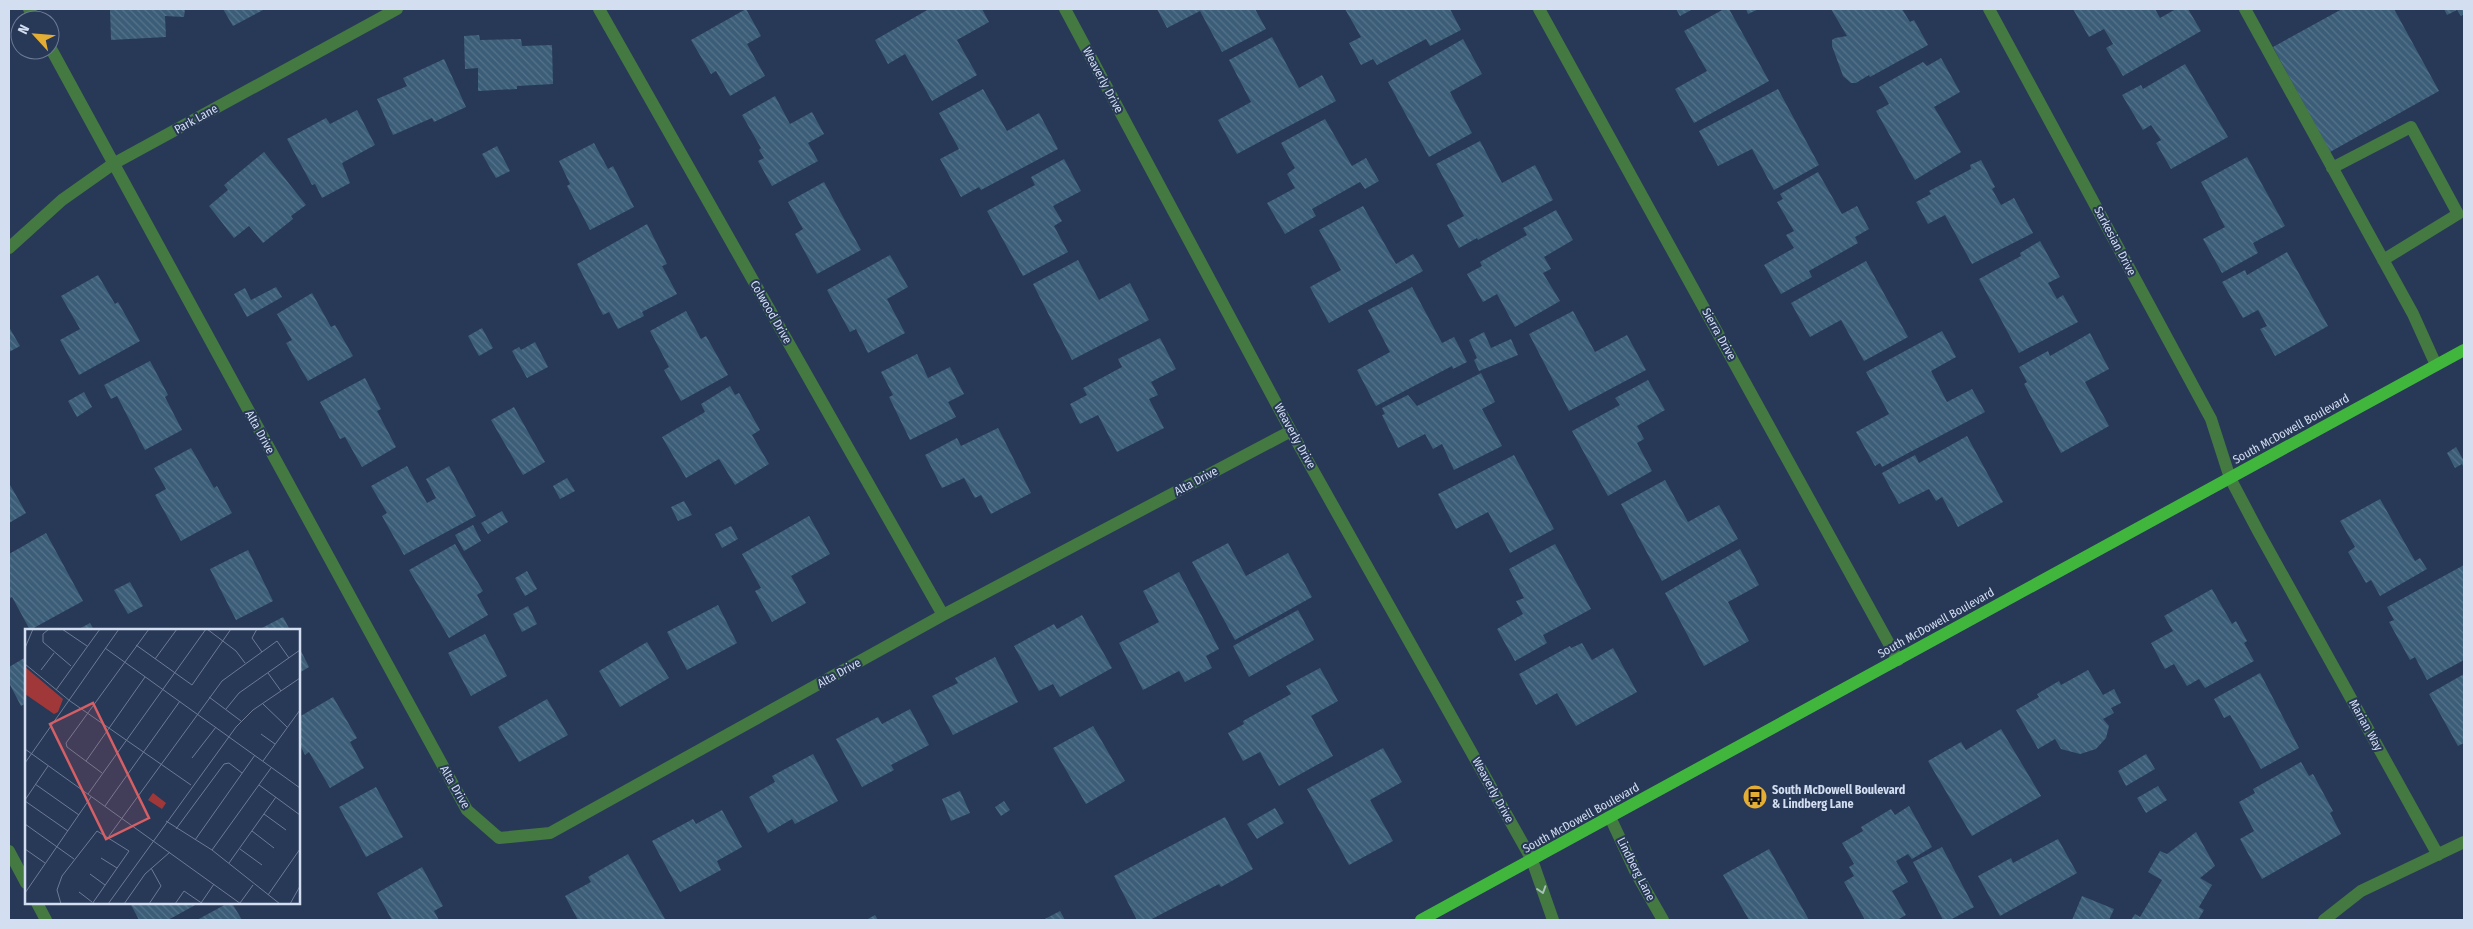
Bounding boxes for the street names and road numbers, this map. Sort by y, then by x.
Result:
street label: Weaverly Drive [1080,45,1126,115]
street label: Park Lane [172,101,220,137]
street label: Sarkesian Drive [2091,204,2139,278]
street label: Colwood Drive [747,278,795,346]
street label: Sierra Drive [1699,306,1739,362]
street label: South McDowell Boulevard [2230,391,2352,467]
street label: Weaverly Drive [1271,401,1319,471]
street label: Alta Drive [242,408,278,456]
street label: Alta Drive [1172,464,1220,498]
street label: South McDowell Boulevard [1875,585,1997,661]
street label: Alta Drive [815,655,863,691]
street label: Marian Way [2346,697,2386,754]
street label: Weaverly Drive [1469,755,1517,825]
street label: Alta Drive [437,763,473,811]
street label: South McDowell Boulevard [1520,780,1642,856]
street label: Lindberg Lane [1614,835,1658,903]

